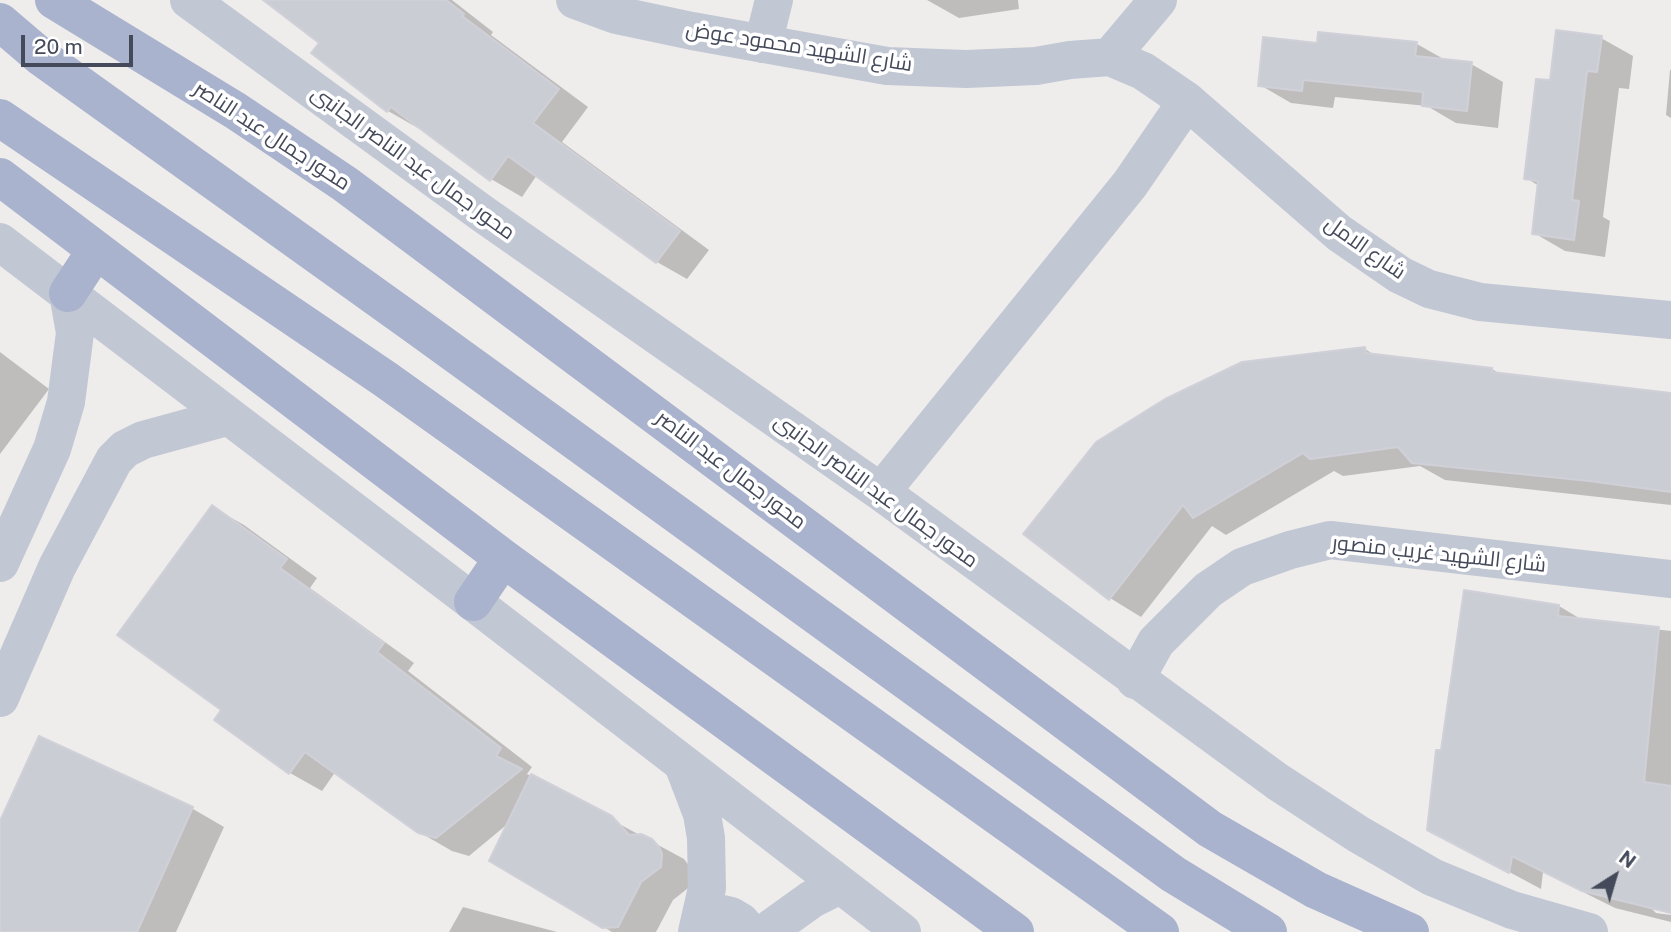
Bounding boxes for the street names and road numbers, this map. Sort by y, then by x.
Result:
street label: شارع الشهيد محمود عوض [684,17,914,77]
street label: محور جمال عبد الناصر [189,76,355,196]
street label: محور جمال عبد الناصر الجانبى [306,81,520,245]
street label: شارع الامل [1320,211,1410,285]
street label: محور جمال عبد الناصر [651,405,811,535]
street label: محور جمال عبد الناصر الجانبى [769,409,983,573]
street label: شارع الشهيد غريب منصور [1331,530,1547,578]

